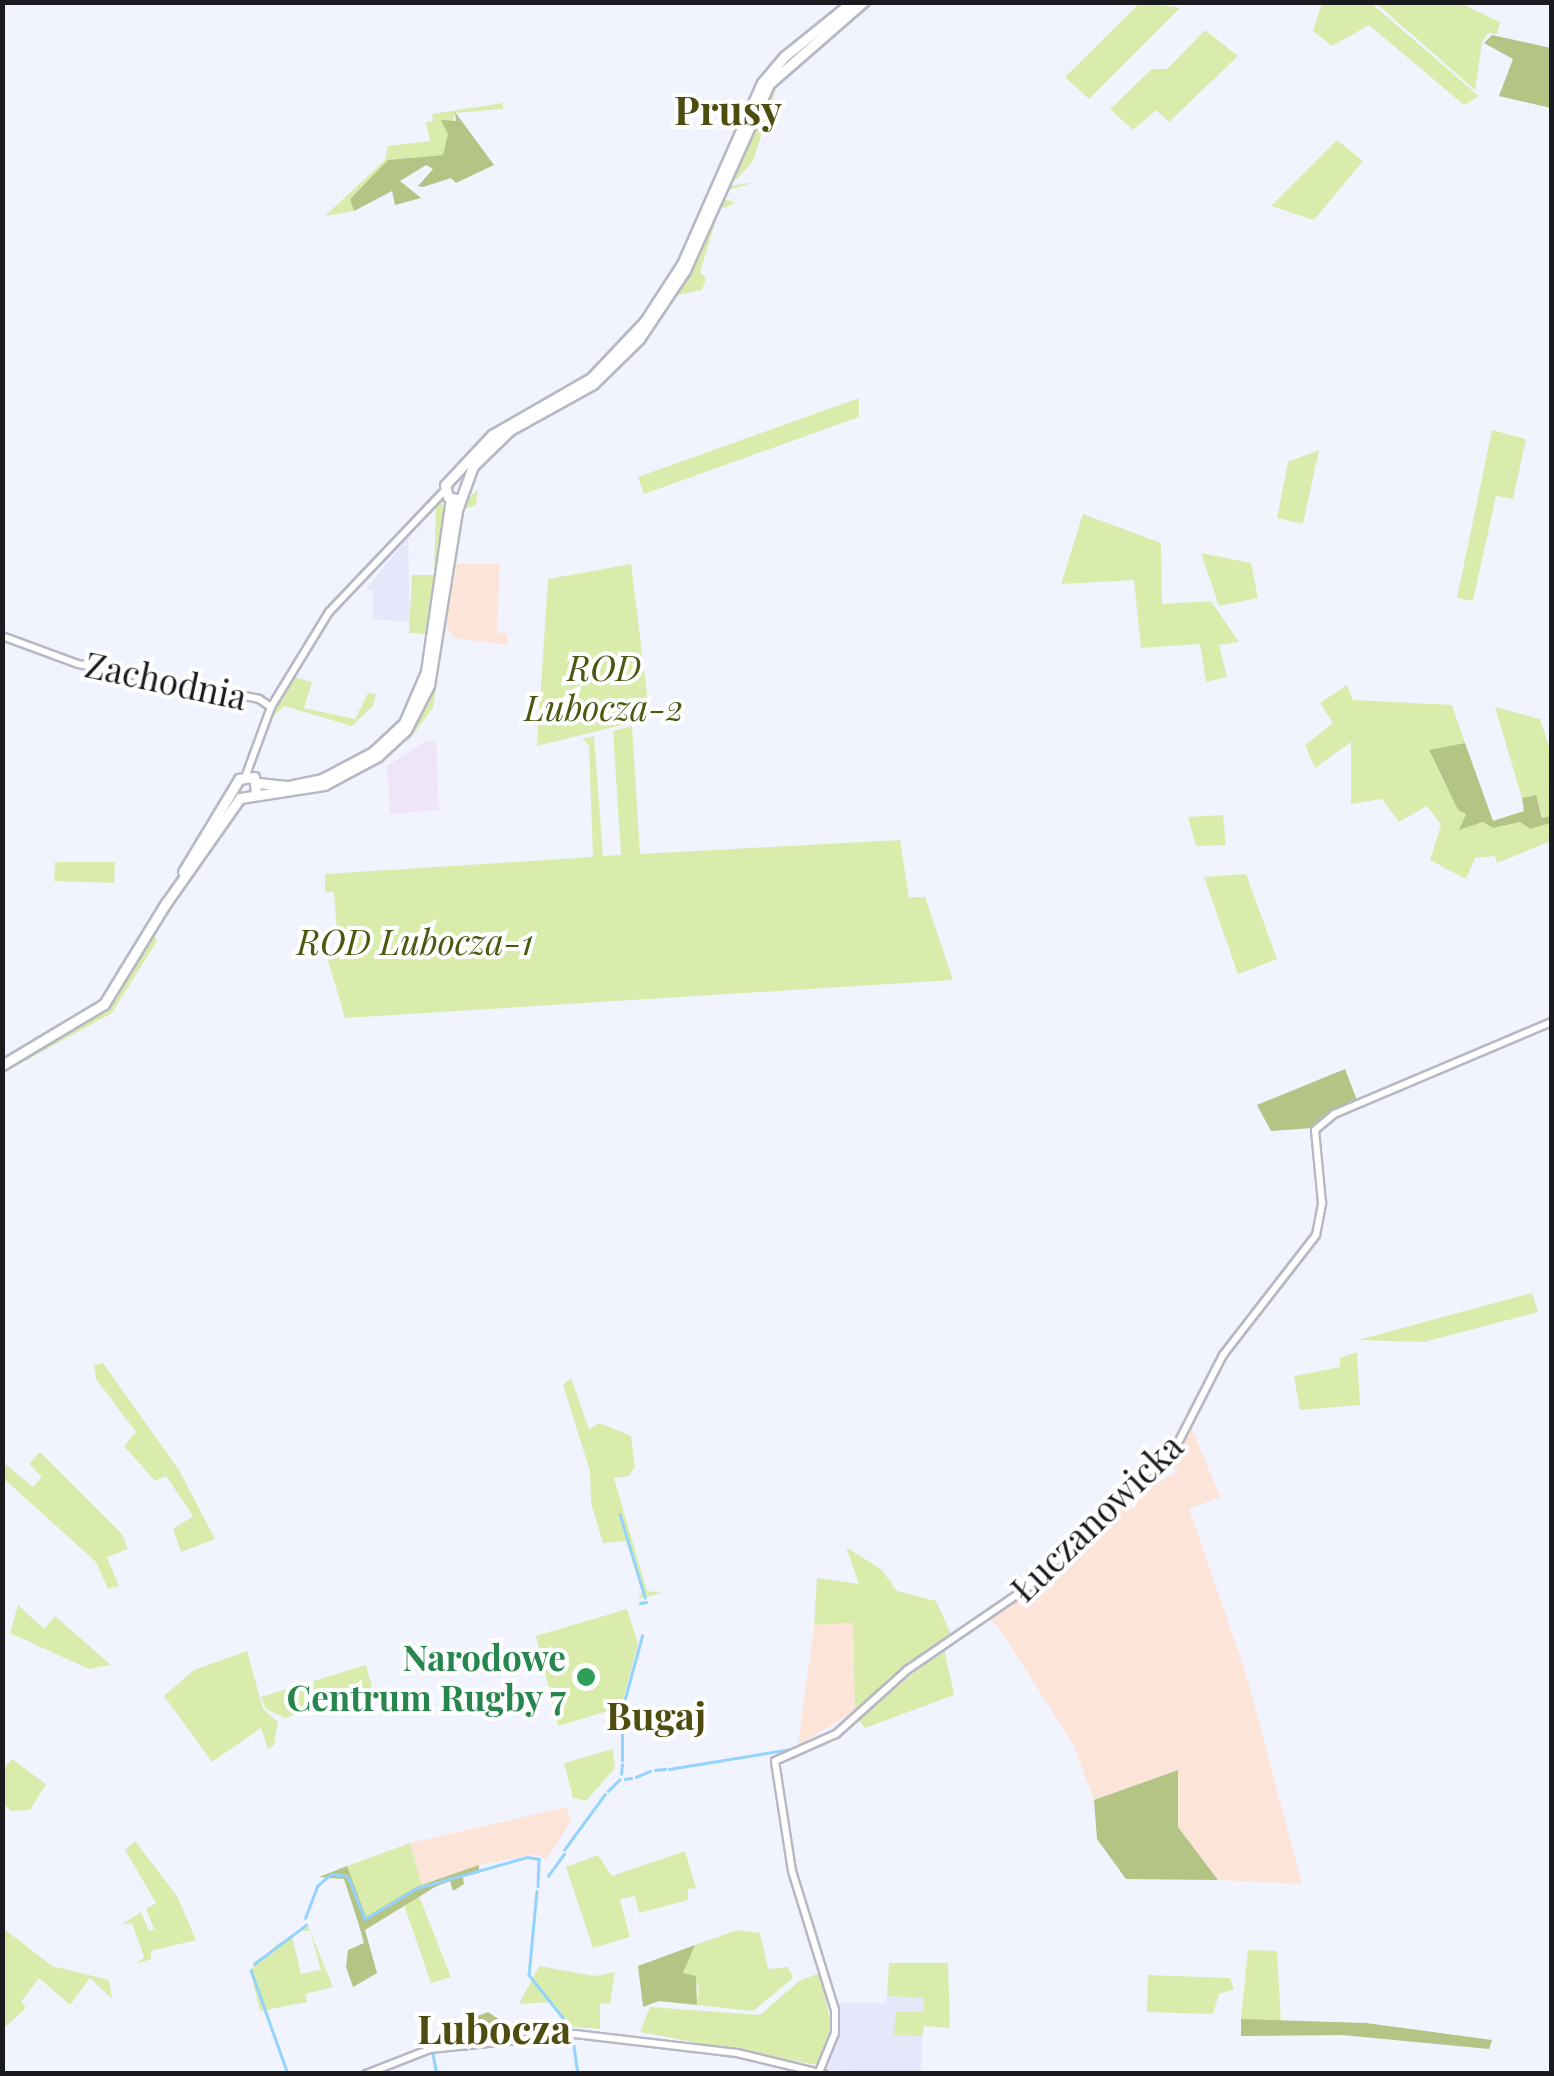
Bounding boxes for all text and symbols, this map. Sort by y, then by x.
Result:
district label: Prusy [674,85,782,133]
street label: Zachodnia [81,642,251,718]
park label: ROD Lubocza-2 [524,646,684,728]
park label: ROD Lubocza-1 [297,920,533,962]
street label: Łuczanowicka [1001,1425,1191,1609]
place label: Narodowe Centrum Rugby 7 [286,1636,566,1718]
marker: Narodowe Centrum Rugby 7 [575,1666,597,1688]
district label: Bugaj [606,1692,706,1738]
district label: Lubocza [417,2004,571,2052]

